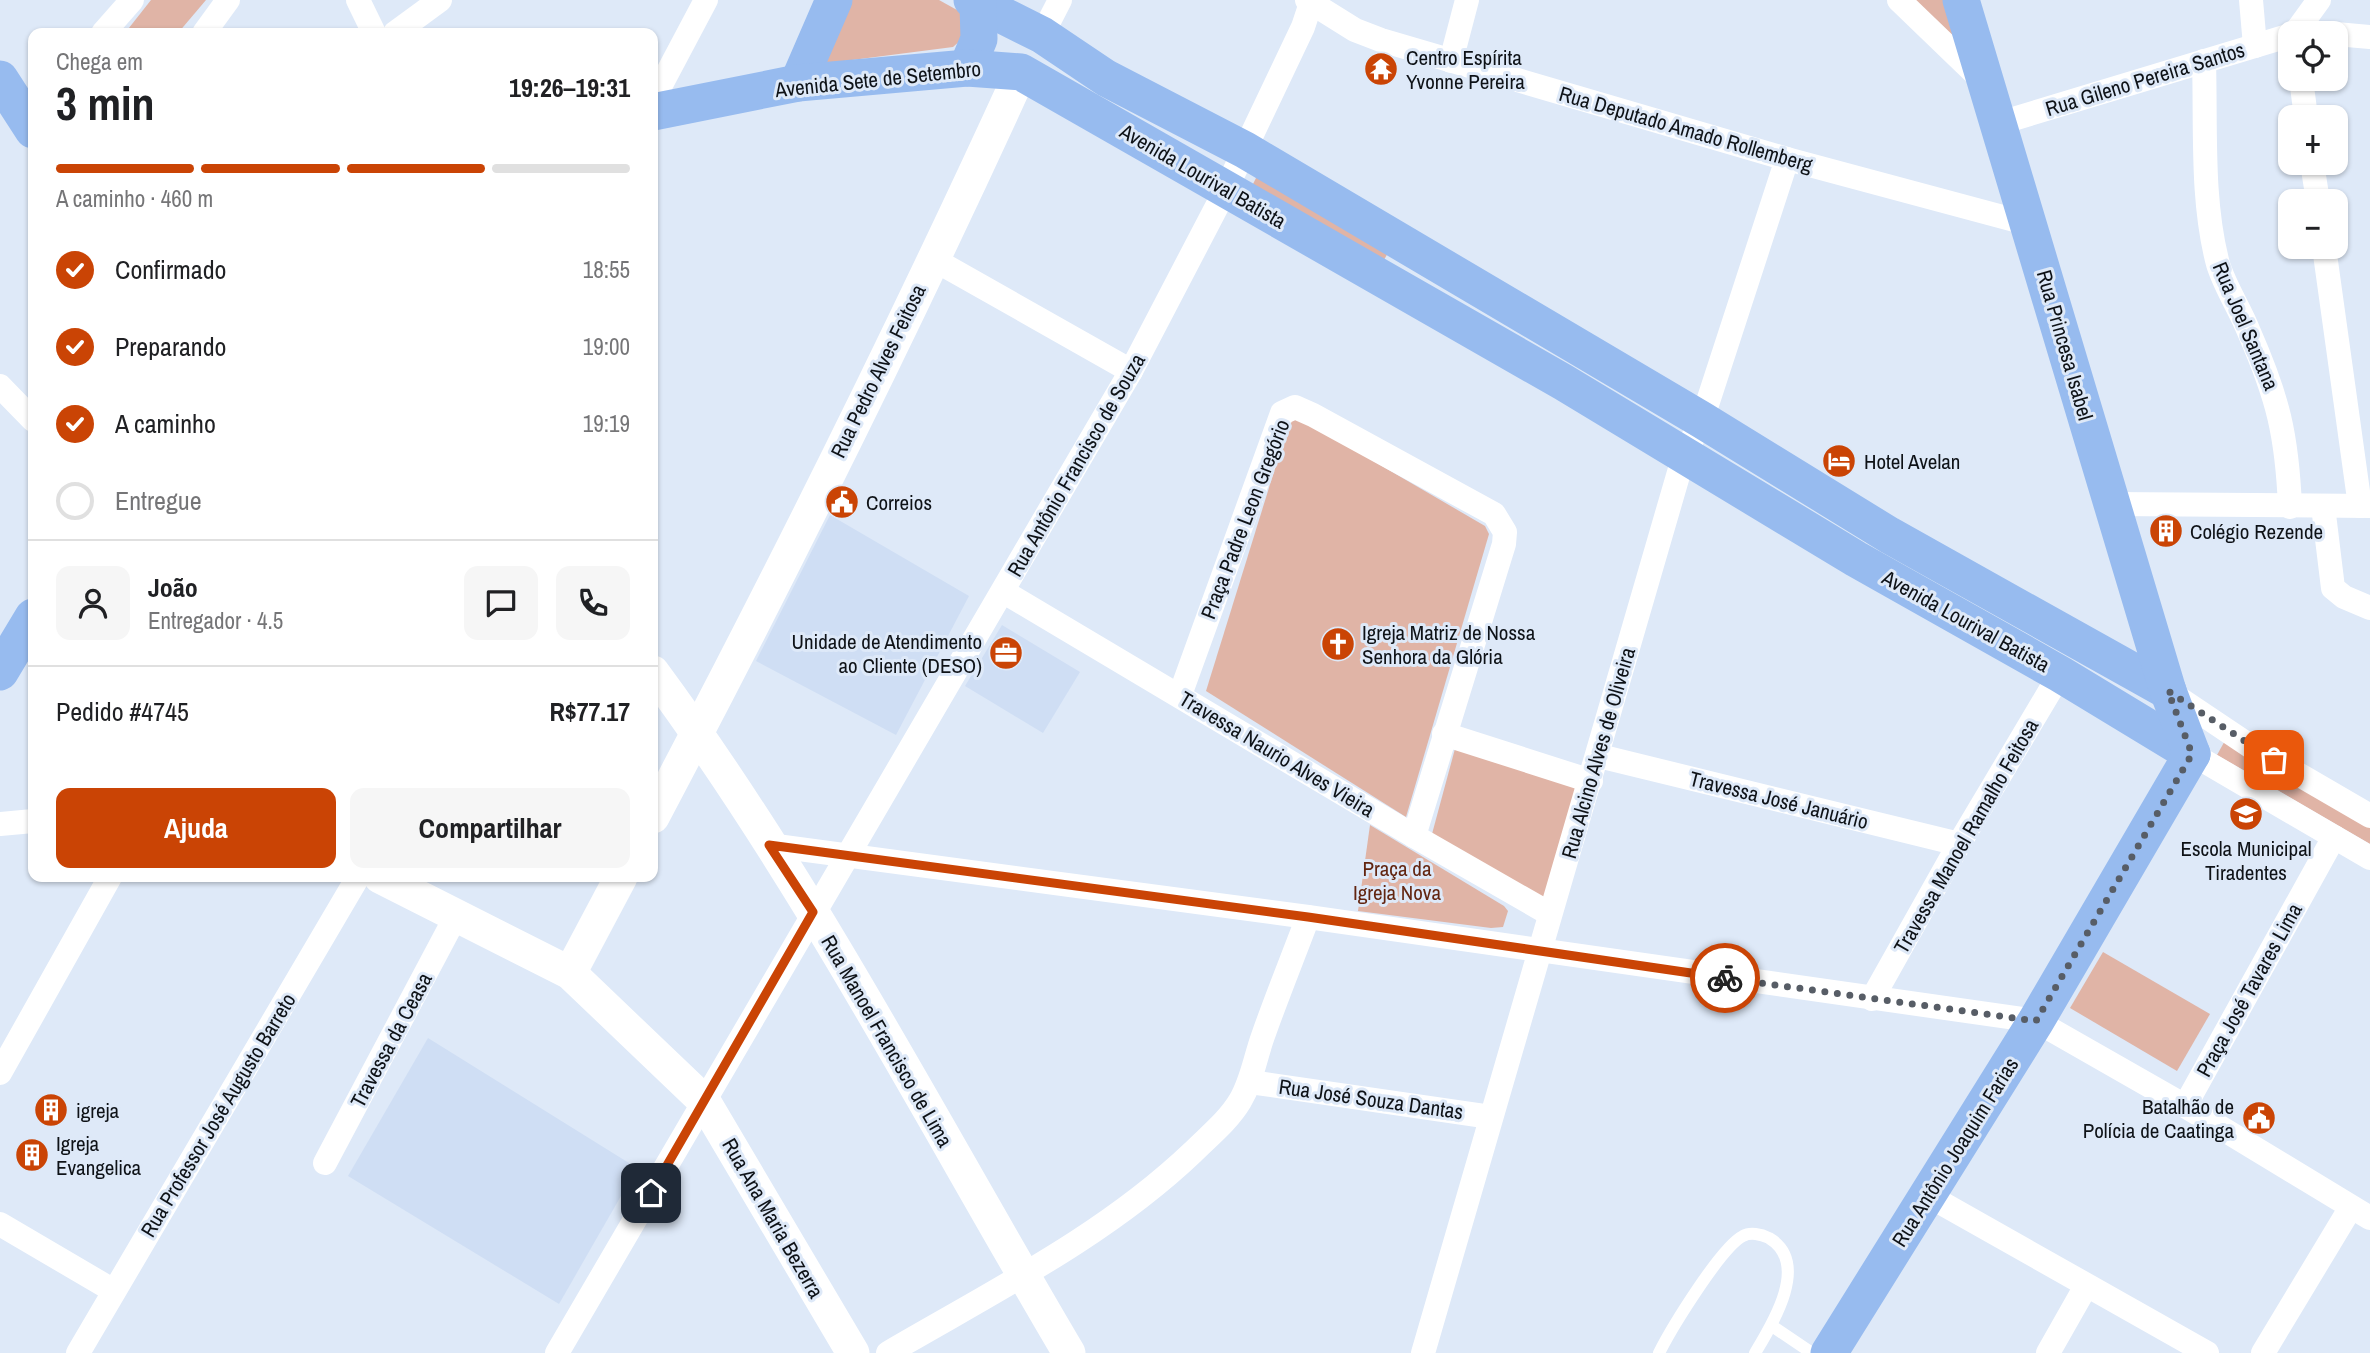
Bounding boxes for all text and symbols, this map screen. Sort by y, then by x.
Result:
map controls [2278,21,2348,259]
button: locate [2278,21,2348,91]
street label: Rua Gileno Pereira Santos [2042,35,2248,123]
place label: Centro Espírita Yvonne Pereira [1406,43,1525,96]
text: Chega em [56,46,143,77]
temple icon: Centro Espírita Yvonne Pereira [1362,50,1400,88]
street label: Avenida Sete de Setembro [773,54,982,104]
text: 19:26–19:31 [509,70,630,105]
text: 3 min [56,72,155,134]
street label: Rua Deputado Amado Rollemberg [1556,79,1816,179]
button: + [2278,105,2348,175]
street label: Avenida Lourival Batista [1114,116,1292,236]
text: A caminho · 460 m [56,183,213,214]
button: − [2278,189,2348,259]
icon: check [56,251,94,289]
text: Confirmado [115,252,226,287]
text: 18:55 [583,254,630,285]
street label: Rua Joel Santana [2206,257,2286,395]
street label: Rua Princesa Isabel [2030,266,2100,424]
street label: Rua Pedro Alves Feitosa [823,279,933,463]
icon: check [56,328,94,366]
text: Preparando [115,329,226,364]
text: 19:00 [583,331,630,362]
street label: Rua Antônio Francisco de Souza [1000,348,1152,582]
icon: check [56,405,94,443]
text: A caminho [115,406,216,441]
text: 19:19 [583,408,630,439]
street label: Praça Padre Leon Gregório [1194,415,1296,623]
hotel icon: Hotel Avelan [1820,442,1858,480]
place label: Hotel Avelan [1864,447,1960,476]
text: Entregue [115,483,202,518]
public building icon: Correios [823,483,861,521]
place label: Correios [866,488,932,517]
building icon: Colégio Rezende [2147,512,2185,550]
place label: Colégio Rezende [2190,517,2323,546]
street label: Avenida Lourival Batista [1876,562,2055,679]
button: person [56,566,130,640]
button: chat [464,566,538,640]
button: phone [556,566,630,640]
text: João [148,570,198,605]
text: Entregador · 4.5 [148,605,283,636]
place label: Igreja Matriz de Nossa Senhora da Glória [1362,618,1536,671]
church icon: Igreja Matriz de Nossa Senhora da Glória [1319,625,1357,663]
place label: Unidade de Atendimento ao Cliente (DESO) [791,627,982,680]
office icon: Unidade de Atendimento ao Cliente (DESO) [987,634,1025,672]
street label: Rua Alcino Alves de Oliveira [1554,644,1642,862]
street label: Travessa Naurio Alves Vieira [1174,684,1380,824]
text: Pedido #4745 [56,694,189,729]
text: R$77.17 [549,694,630,729]
street label: Travessa Manoel Ramalho Feitosa [1887,713,2045,959]
pin [2244,730,2304,790]
icon: bag [2255,741,2293,779]
street label: Travessa José Januário [1687,764,1871,836]
button: Ajuda [56,788,336,868]
button: Compartilhar [350,788,630,868]
school or university icon: Escola Municipal Tiradentes [2227,795,2265,833]
place label: Escola Municipal Tiradentes [2180,834,2312,887]
park label: Praça da Igreja Nova [1353,854,1441,907]
street label: Praça José Tavares Lima [2189,898,2309,1082]
street label: Rua Manoel Francisco de Lima [814,930,960,1153]
courier [1690,943,1760,1013]
icon: bike [1706,959,1744,997]
street label: Travessa da Ceasa [343,967,439,1112]
street label: Rua Professor José Augusto Barreto [134,988,302,1242]
street label: Rua Antônio Joaquim Farias [1885,1052,2025,1252]
street label: Rua José Souza Dantas [1277,1072,1465,1126]
building icon: igreja [32,1091,70,1129]
place label: Batalhão de Polícia de Caatinga [2083,1092,2234,1145]
place label: igreja [76,1096,119,1125]
public building icon: Batalhão de Polícia de Caatinga [2240,1099,2278,1137]
place label: Igreja Evangelica [56,1129,142,1182]
street label: Rua Ana Maria Bezerra [715,1133,831,1304]
building icon: Igreja Evangelica [13,1136,51,1174]
pin [621,1163,681,1223]
icon: home [632,1174,670,1212]

